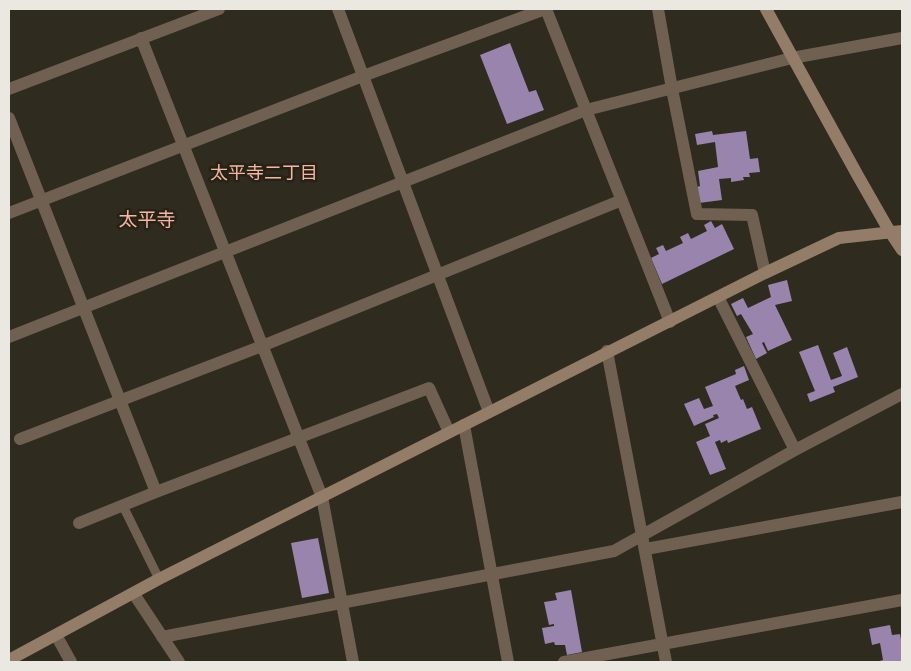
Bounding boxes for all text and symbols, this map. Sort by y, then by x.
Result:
district label: 太平寺二丁目 [210,163,318,185]
district label: 太平寺 [119,209,175,231]

